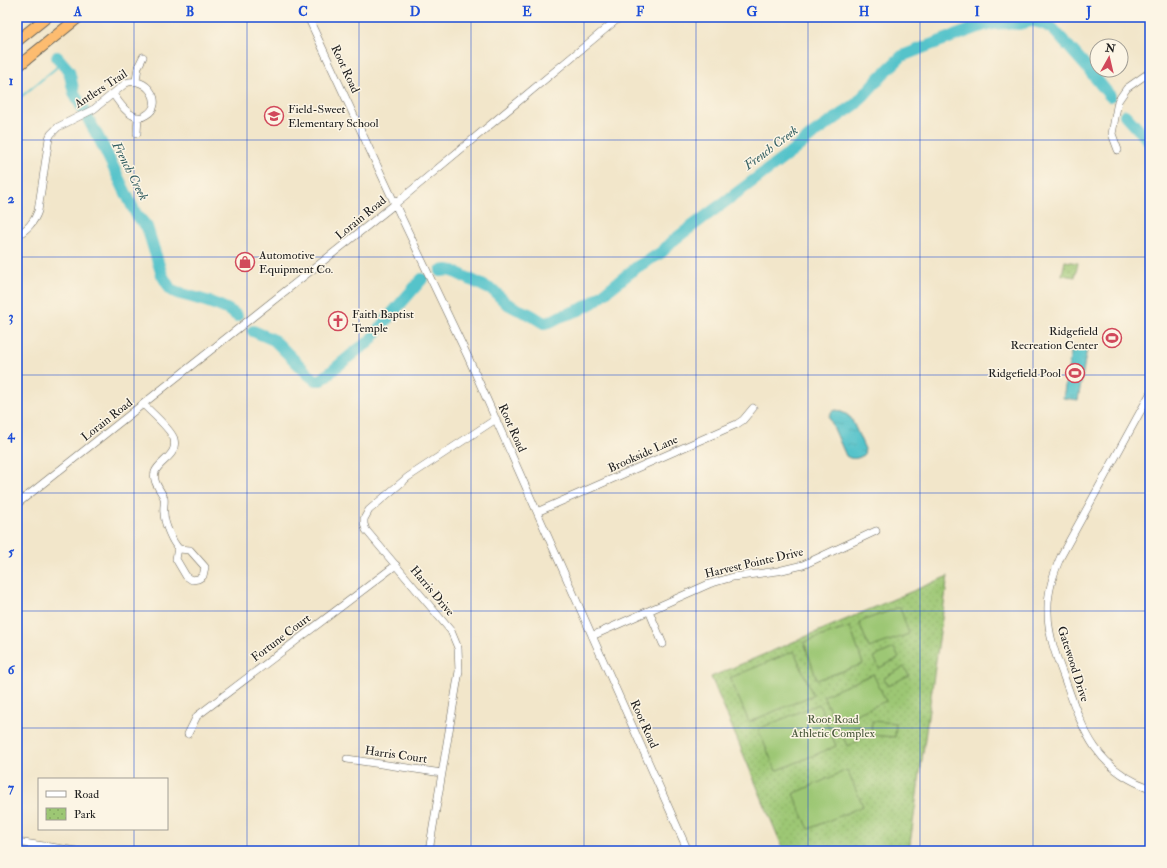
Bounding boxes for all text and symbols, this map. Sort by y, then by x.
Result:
text: A [73,4,83,20]
text: B [186,4,194,20]
text: C [298,4,308,20]
text: D [410,4,421,20]
text: E [522,4,532,20]
text: F [636,4,645,20]
text: G [747,4,758,20]
text: H [859,4,870,20]
text: I [974,4,980,20]
text: J [1085,4,1092,21]
north arrow [1089,38,1129,78]
text: N [1104,41,1117,56]
street label: Root Road [327,42,363,96]
street label: Antlers Trail [71,66,130,112]
text: 1 [9,73,14,89]
place label: Field-Sweet Elementary School [288,102,379,131]
school or university icon: Field-Sweet Elementary School [263,105,285,127]
water label: French Creek [740,122,801,174]
water label: French Creek [108,138,152,203]
text: 2 [8,191,15,207]
street label: Lorain Road [333,193,389,243]
place label: Automotive Equipment Co. [258,248,333,277]
shop icon: Automotive Equipment Co. [234,251,256,273]
place label: Faith Baptist Temple [352,307,414,336]
text: 3 [9,309,14,325]
church icon: Faith Baptist Temple [327,310,349,332]
place label: Ridgefield Recreation Center [1010,324,1099,353]
sports icon: Ridgefield Recreation Center [1101,327,1123,349]
sports icon: Ridgefield Pool [1064,362,1086,384]
place label: Ridgefield Pool [988,366,1061,381]
street label: Lorain Road [78,395,136,445]
street label: Root Road [495,401,529,455]
text: 4 [6,427,15,443]
street label: Brookside Lane [606,432,680,476]
text: 5 [8,544,14,560]
street label: Harvest Pointe Drive [703,544,805,582]
street label: Harris Drive [407,563,457,619]
street label: Fortune Court [248,611,314,665]
street label: Gatewood Drive [1054,624,1092,704]
text: 6 [8,662,16,678]
street label: Root Road [627,697,661,751]
park label: Root Road Athletic Complex [790,712,875,741]
street label: Harris Court [364,743,428,767]
legend [38,778,168,830]
text: 7 [8,780,15,796]
text: Road [74,787,99,802]
text: Park [74,807,96,822]

